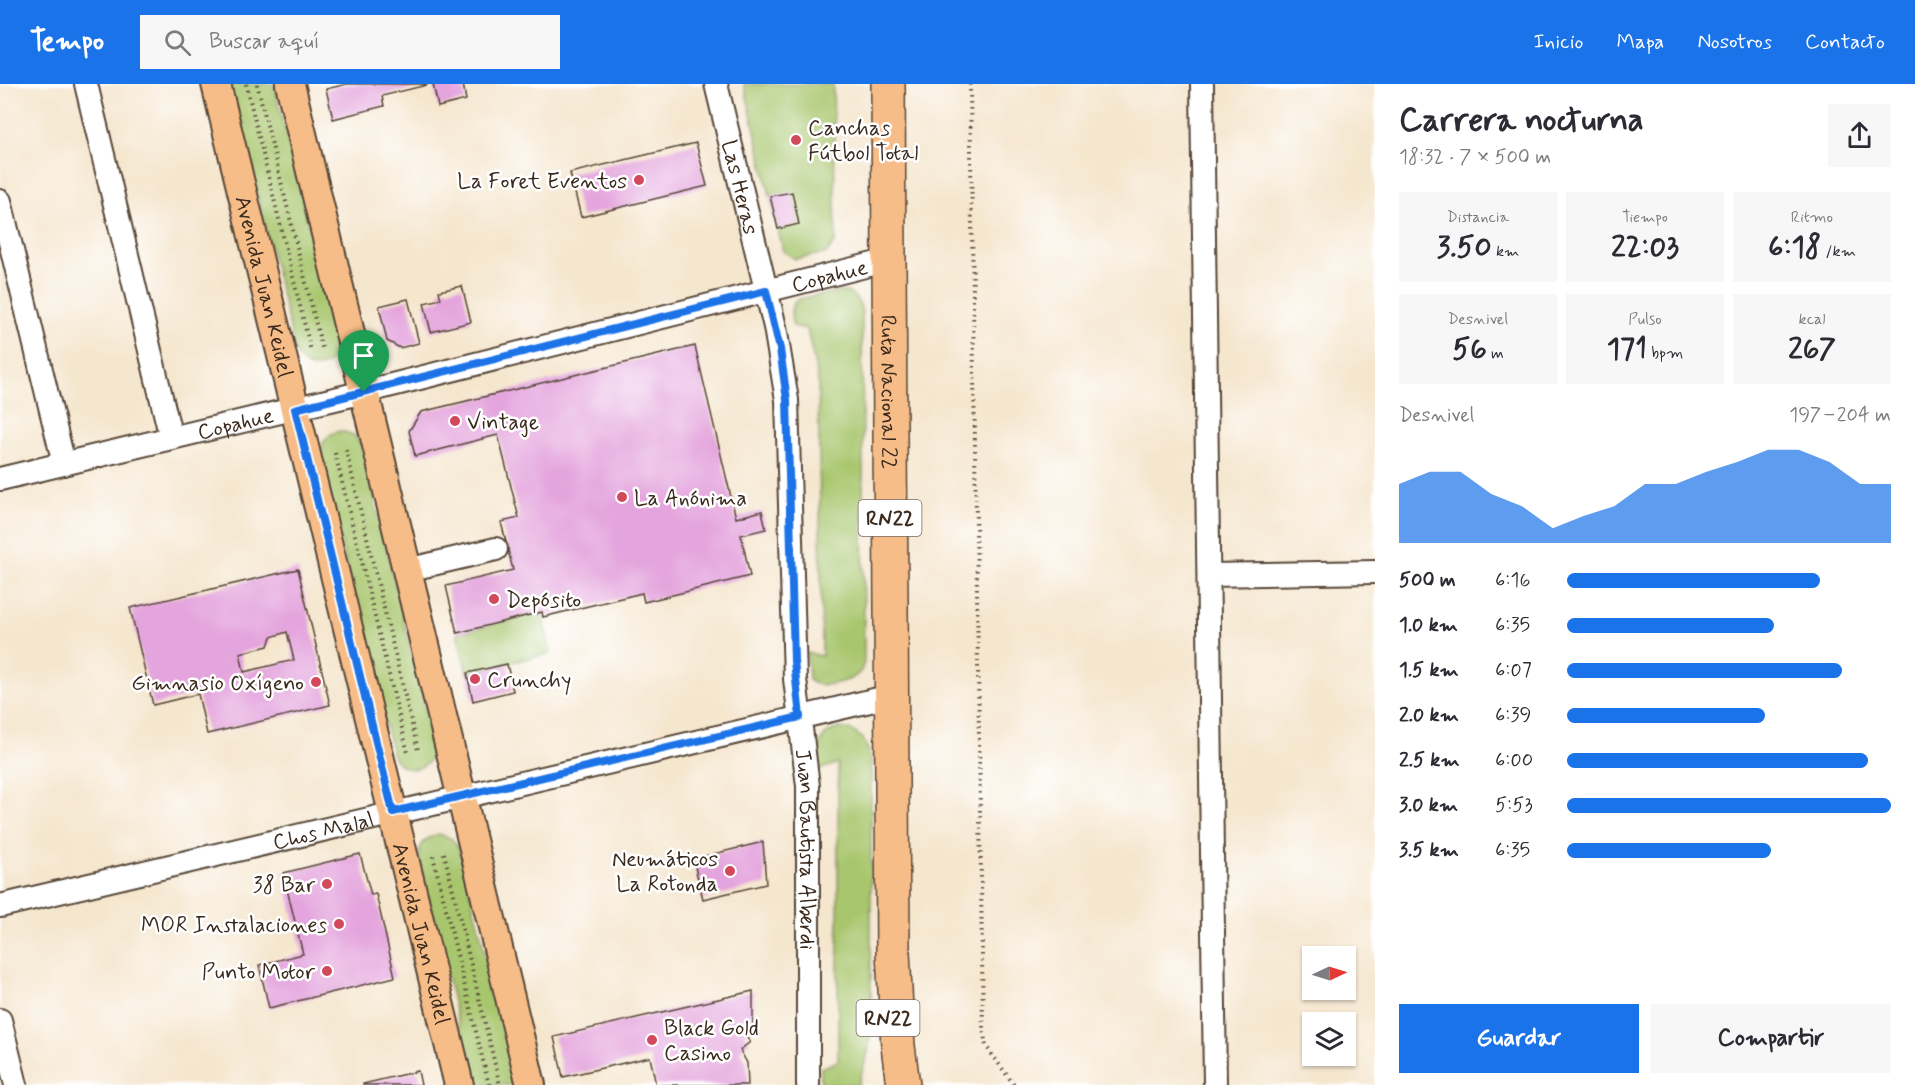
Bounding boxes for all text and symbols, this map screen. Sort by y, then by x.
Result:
search box [140,15,560,69]
text: Tempo [30,24,104,61]
icon: search [161,26,194,59]
text: Buscar aquí [209,28,320,56]
text: Inicio [1534,28,1584,56]
text: Mapa [1617,28,1664,56]
text: Nosotros [1697,28,1772,56]
text: Contacto [1805,28,1885,56]
text: Carrera nocturna [1399,99,1644,143]
button: share [1828,104,1891,167]
place label: Canchas Fútbol Total [808,115,918,168]
marker: Canchas Fútbol Total [789,133,803,147]
street label: Las Heras [714,137,764,238]
text: 18:32 · 7 × 500 m [1399,144,1551,171]
place label: La Foret Eventos [457,168,627,196]
marker: La Foret Eventos [632,173,646,187]
street label: Avenida Juan Keidel [228,193,299,380]
text: Distancia [1447,207,1509,228]
text: Tiempo [1622,207,1668,228]
text: Ritmo [1791,207,1833,228]
text: 3.50 [1437,228,1492,267]
text: 22:03 [1611,228,1679,267]
text: 6:18 [1768,228,1821,267]
text: km [1492,241,1519,262]
text: /km [1821,241,1856,262]
street label: Copahue [789,254,871,300]
text: Desnivel [1448,309,1508,330]
text: Pulso [1628,309,1662,330]
text: kcal [1799,309,1825,330]
street label: Ruta Nacional 22 [873,315,902,469]
pin [338,330,389,392]
text: 56 [1452,330,1487,369]
text: 171 [1607,330,1647,369]
text: 267 [1788,330,1836,369]
icon: arrive [347,339,380,372]
text: m [1487,343,1504,364]
text: bpm [1647,343,1683,364]
street label: Copahue [195,402,277,447]
text: Desnivel [1399,402,1474,429]
text: 197–204 m [1789,402,1891,429]
place label: Vintage [467,409,539,438]
marker: Vintage [448,414,462,428]
place label: La Anónima [634,485,747,513]
marker: La Anónima [615,490,629,504]
road number: RN22 [858,500,922,536]
text: 500 m [1399,567,1456,594]
text: 6:16 [1495,567,1531,594]
place label: Depósito [506,587,581,615]
marker: Depósito [487,592,501,606]
text: 1.0 km [1399,612,1458,639]
text: 6:35 [1495,612,1530,639]
text: 1.5 km [1399,657,1459,684]
text: 6:07 [1495,657,1532,684]
place label: Crunchy [487,667,571,695]
place label: Gimnasio Oxígeno [131,670,304,699]
marker: Crunchy [468,672,482,686]
marker: Gimnasio Oxígeno [309,675,323,689]
text: 2.0 km [1399,702,1459,729]
text: 6:39 [1495,702,1532,729]
street label: Juan Bautista Alberdi [788,747,820,950]
text: 2.5 km [1399,747,1460,774]
text: 6:00 [1495,747,1533,774]
text: 3.0 km [1399,792,1458,819]
text: 5:53 [1495,792,1533,819]
street label: Chos Malal [270,806,377,857]
text: 3.5 km [1399,837,1459,864]
text: 6:35 [1495,837,1530,864]
street label: Avenida Juan Keidel [385,840,456,1027]
place label: Neumáticos La Rotonda [612,846,718,899]
marker: Neumáticos La Rotonda [723,864,737,878]
place label: 38 Bar [253,872,316,900]
marker: 38 Bar [320,877,334,891]
place label: MOR Instalaciones [141,912,327,940]
marker: MOR Instalaciones [332,917,346,931]
north arrow [1302,946,1356,1000]
map controls [1302,946,1356,1066]
place label: Punto Motor [202,959,316,987]
marker: Punto Motor [320,964,334,978]
road number: RN22 [856,1000,920,1036]
button: Guardar [1399,1004,1639,1073]
button: Compartir [1651,1004,1891,1073]
button: layers [1302,1012,1356,1066]
place label: Black Gold Casino [664,1015,759,1068]
marker: Black Gold Casino [645,1033,659,1047]

